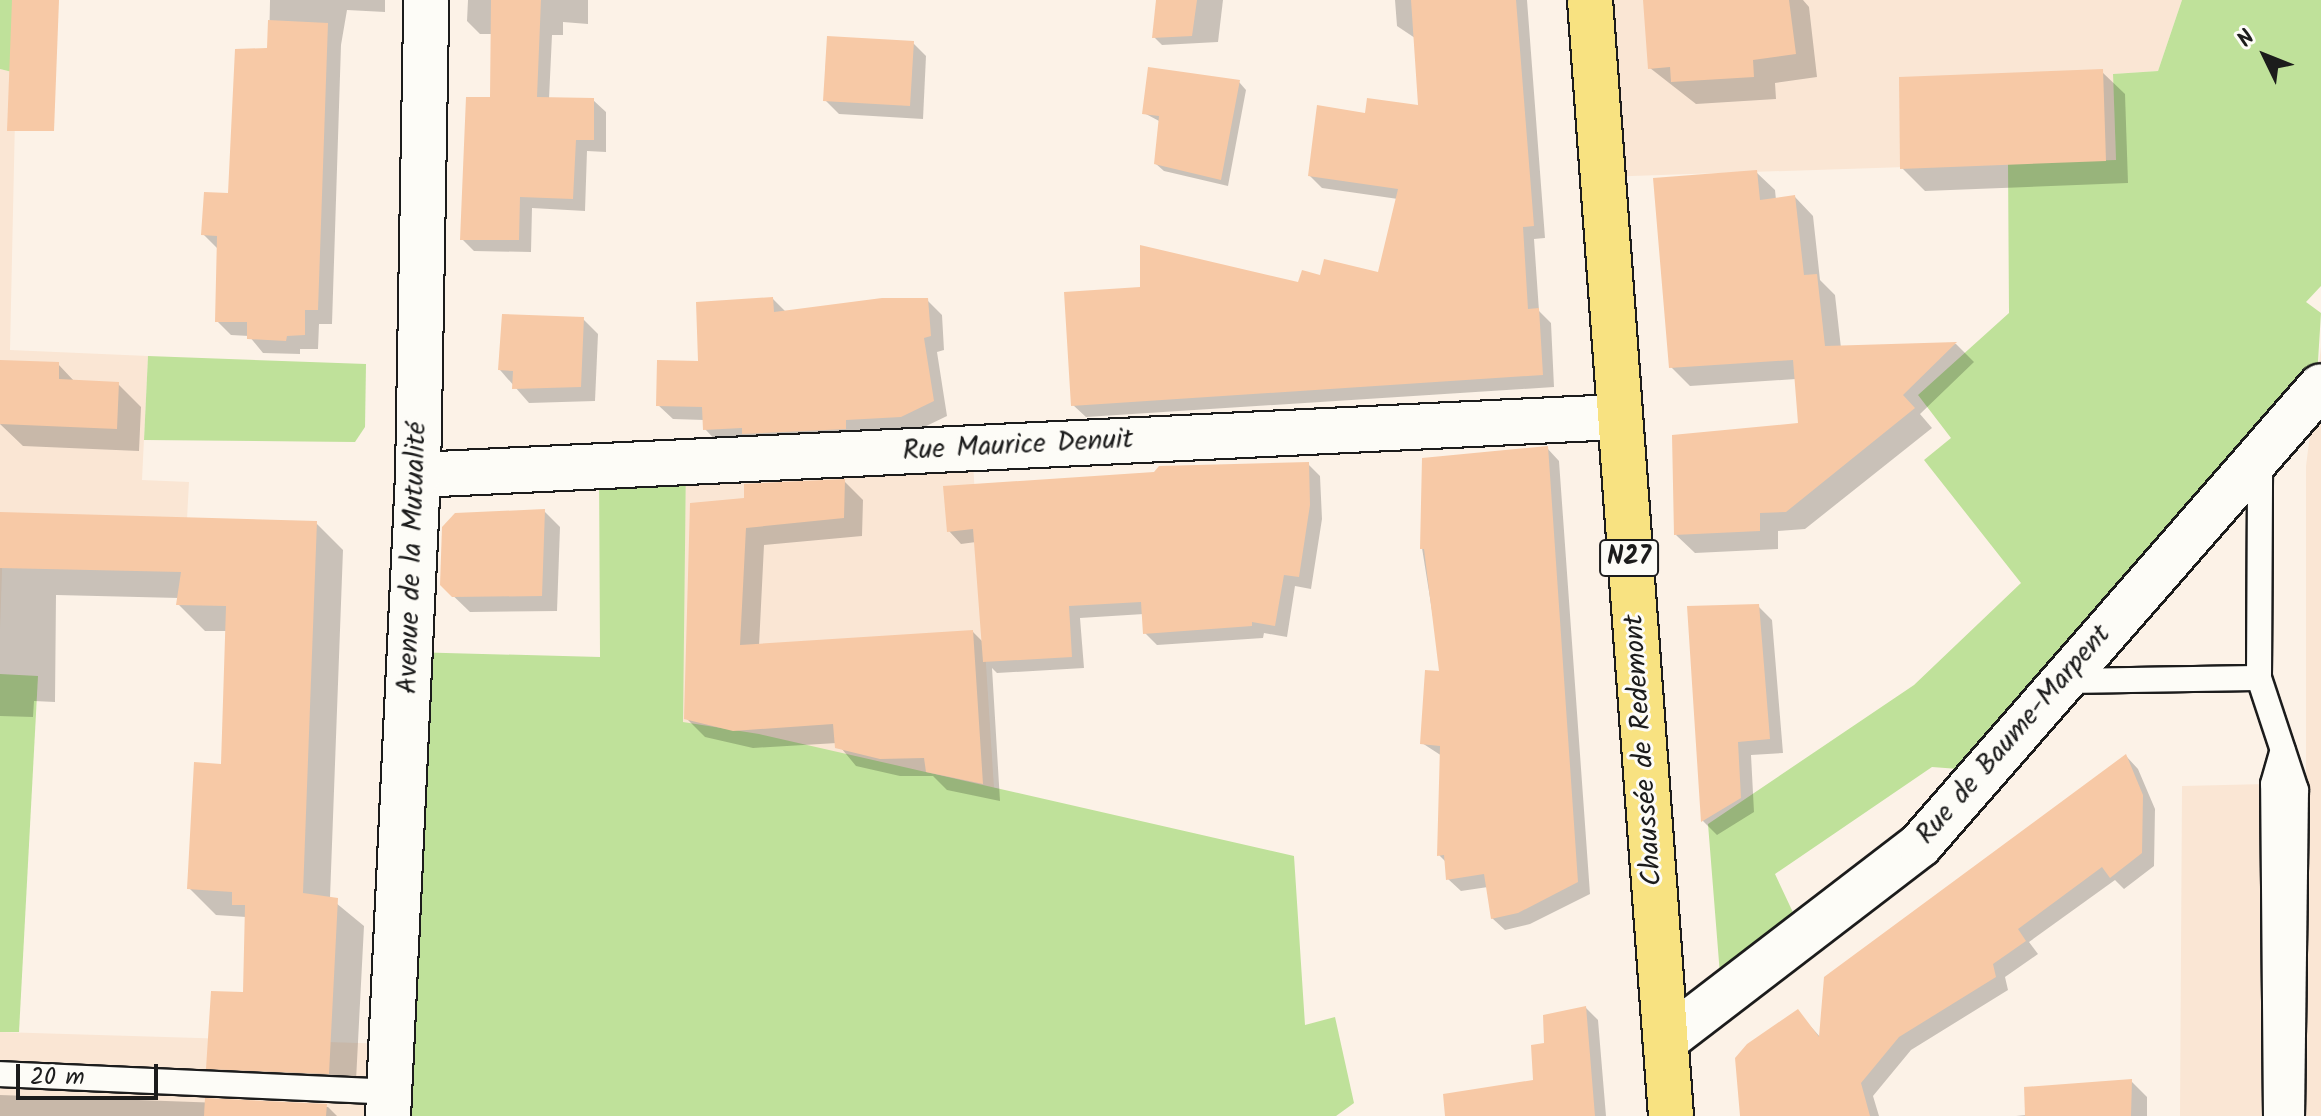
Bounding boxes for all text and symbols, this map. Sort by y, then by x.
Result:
north arrow [2225,16,2305,96]
text: N [2230,22,2265,56]
street label: Avenue de la Mutualité [391,421,435,695]
street label: Rue Maurice Denuit [902,423,1134,469]
road number: N27 [1599,536,1659,580]
street label: Chaussée de Redemont [1618,613,1670,887]
street label: Rue de Baume-Marpent [1910,618,2118,852]
scale bar [20,1048,162,1098]
text: 20 m [30,1058,85,1097]

